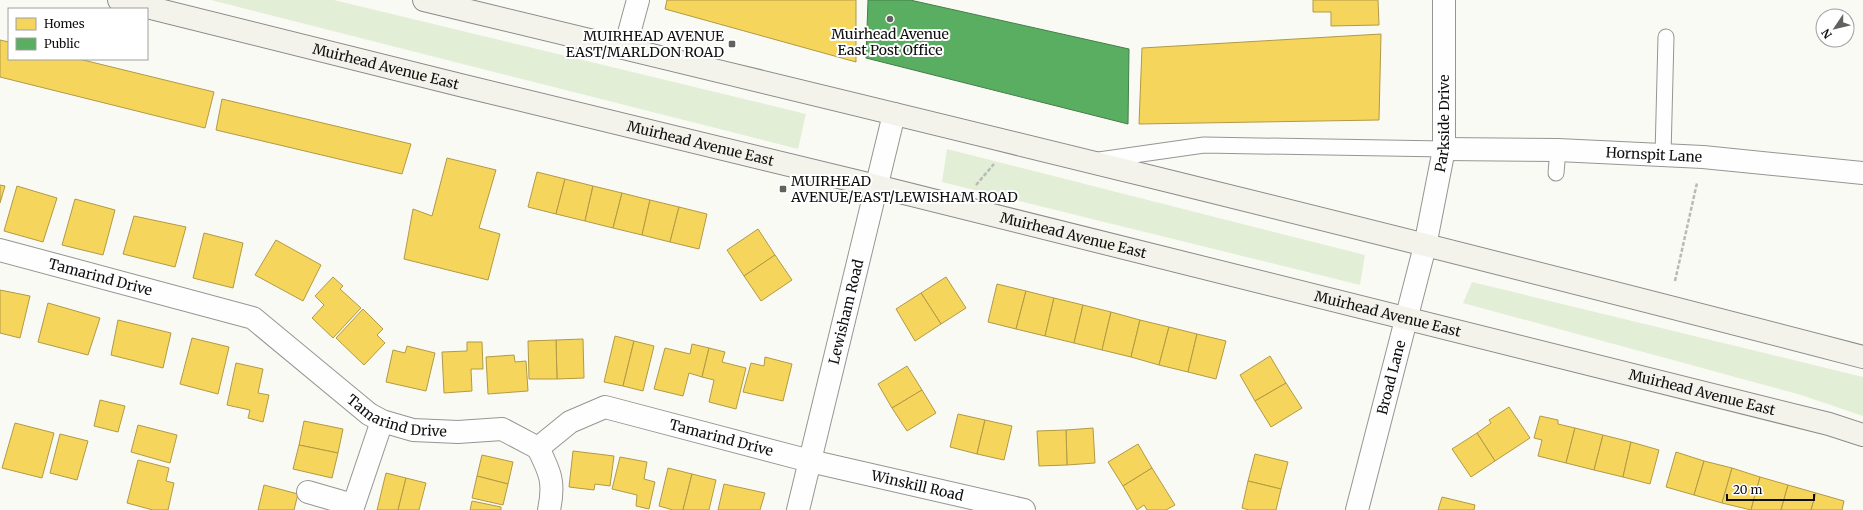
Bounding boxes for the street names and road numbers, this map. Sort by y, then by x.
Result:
street label: Muirhead Avenue East [311,40,461,94]
street label: Parkside Drive [1431,74,1453,174]
street label: Muirhead Avenue East [625,117,776,170]
street label: Hornspit Lane [1605,143,1702,166]
street label: Muirhead Avenue East [998,208,1149,262]
street label: Tamarind Drive [47,254,154,300]
street label: Lewisham Road [825,257,868,366]
street label: Muirhead Avenue East [1313,287,1463,341]
street label: Broad Lane [1373,338,1409,416]
street label: Muirhead Avenue East [1627,365,1778,419]
street label: Tamarind Drive [343,391,447,440]
street label: Tamarind Drive [667,415,775,460]
street label: Winskill Road [869,466,966,505]

